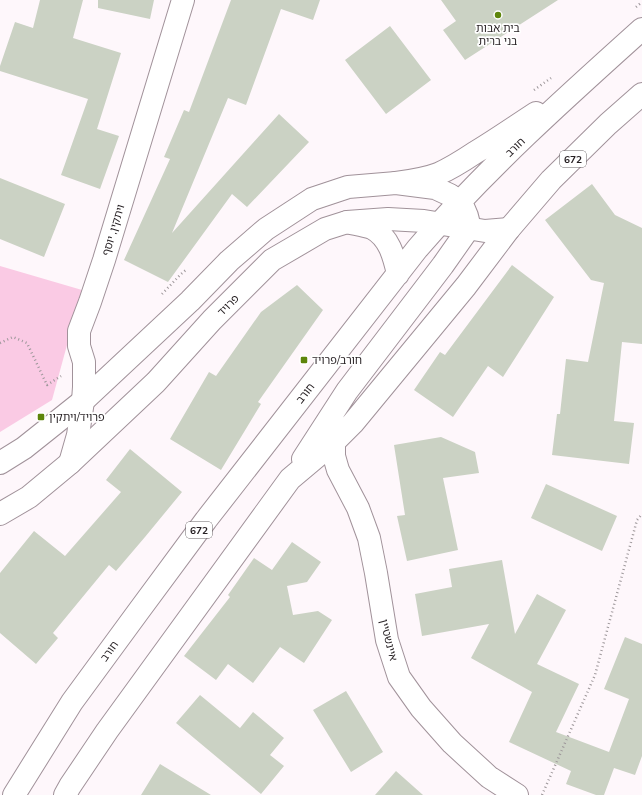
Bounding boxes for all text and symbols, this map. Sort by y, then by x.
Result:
marker: בית אבות בני ברית [493,10,503,20]
place label: בית אבות בני ברית [476,21,520,48]
street label: חורב [502,134,528,160]
road number: 672 [560,151,586,167]
street label: ויתקין, יוסף [99,203,127,257]
street label: פרויד [214,291,242,319]
place label: חורב/פרויד [312,353,362,367]
marker: חורב/פרויד [299,355,309,365]
street label: חורב [293,380,317,406]
place label: פרויד/ויתקין [49,410,105,424]
marker: פרויד/ויתקין [36,412,46,422]
road number: 672 [186,522,212,538]
street label: איינשטיין [377,618,401,662]
street label: חורב [97,638,121,664]

